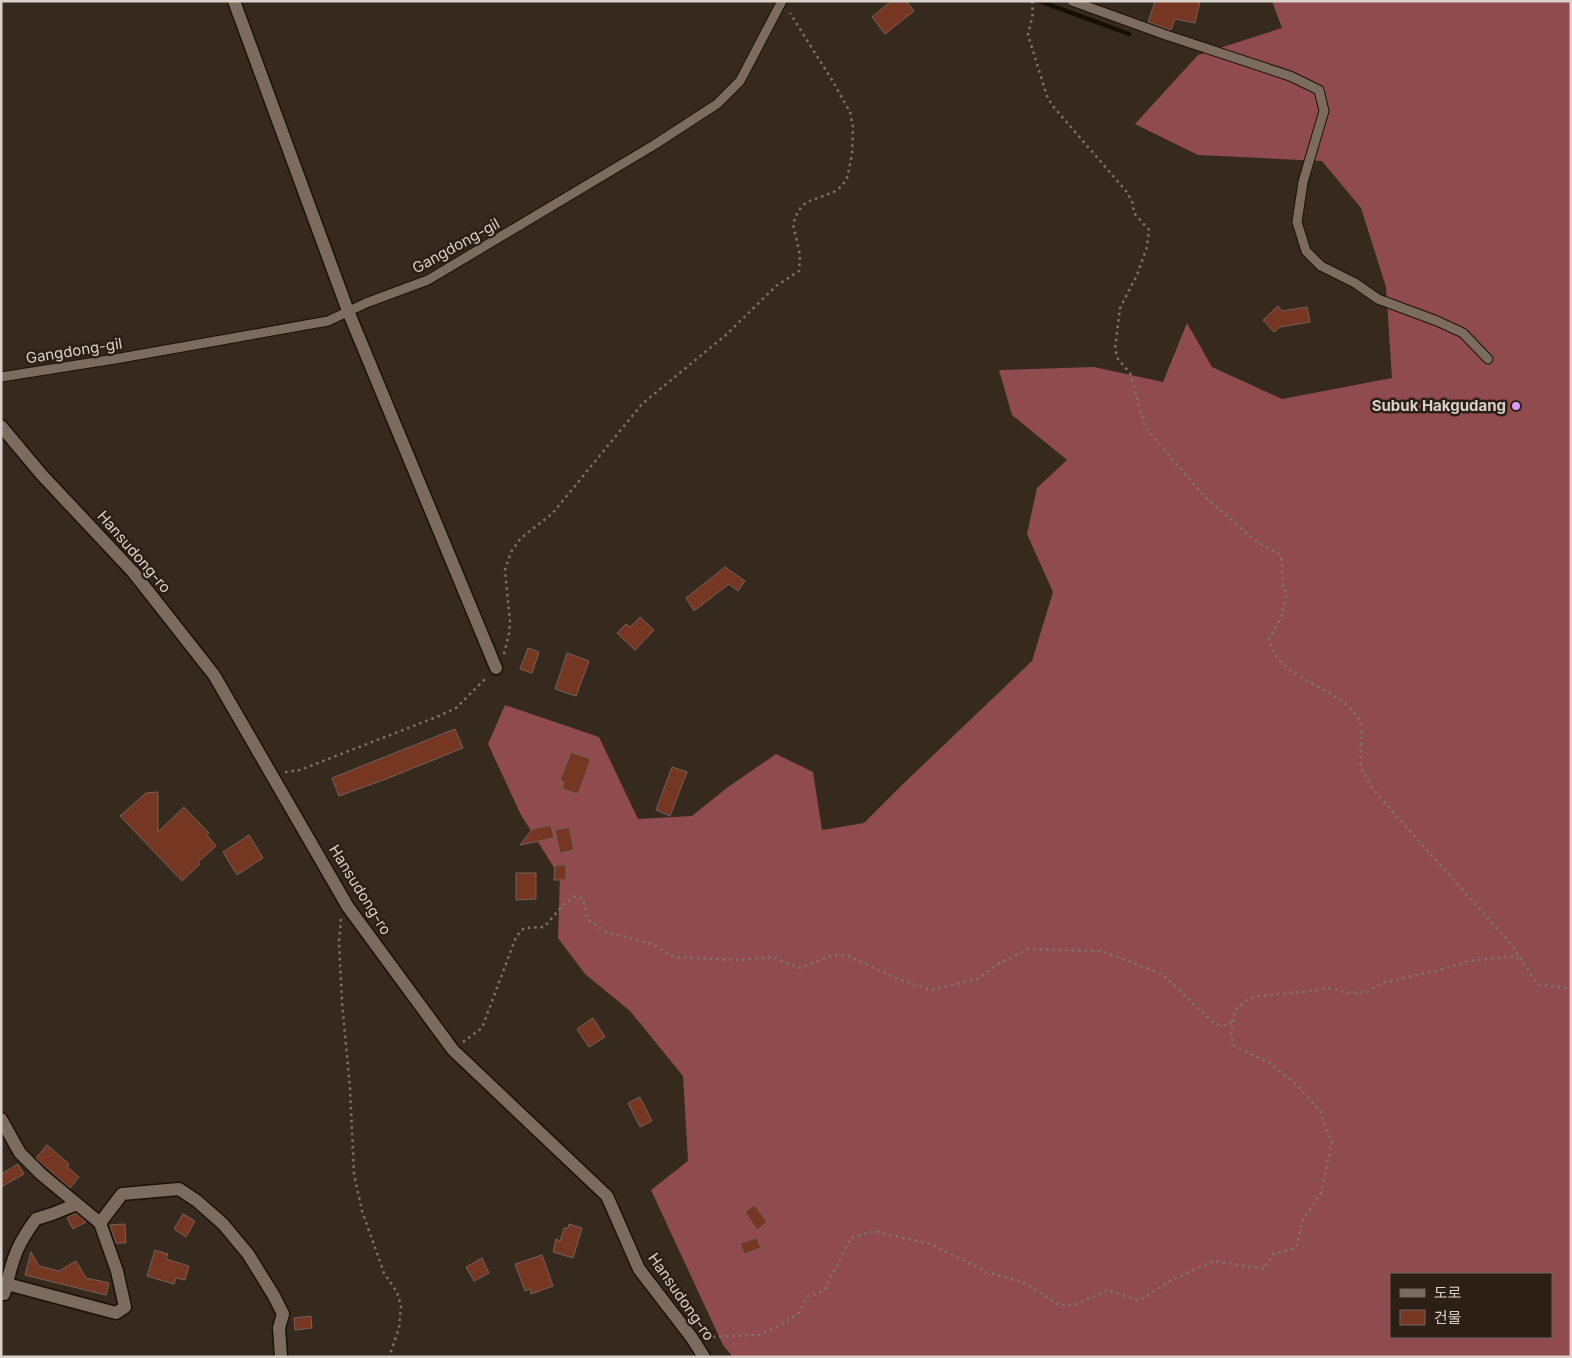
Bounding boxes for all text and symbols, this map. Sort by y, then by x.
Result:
street label: Gangdong-gil [409,214,503,277]
street label: Gangdong-gil [24,334,123,367]
place label: Subuk Hakgudang [1372,396,1506,415]
marker: Subuk Hakgudang [1510,400,1522,412]
street label: Hansudong-ro [93,507,175,597]
street label: Hansudong-ro [325,841,396,938]
street label: Hansudong-ro [644,1249,719,1344]
legend [1390,1273,1552,1338]
text: 도로 [1434,1283,1462,1302]
text: 건물 [1434,1308,1462,1327]

